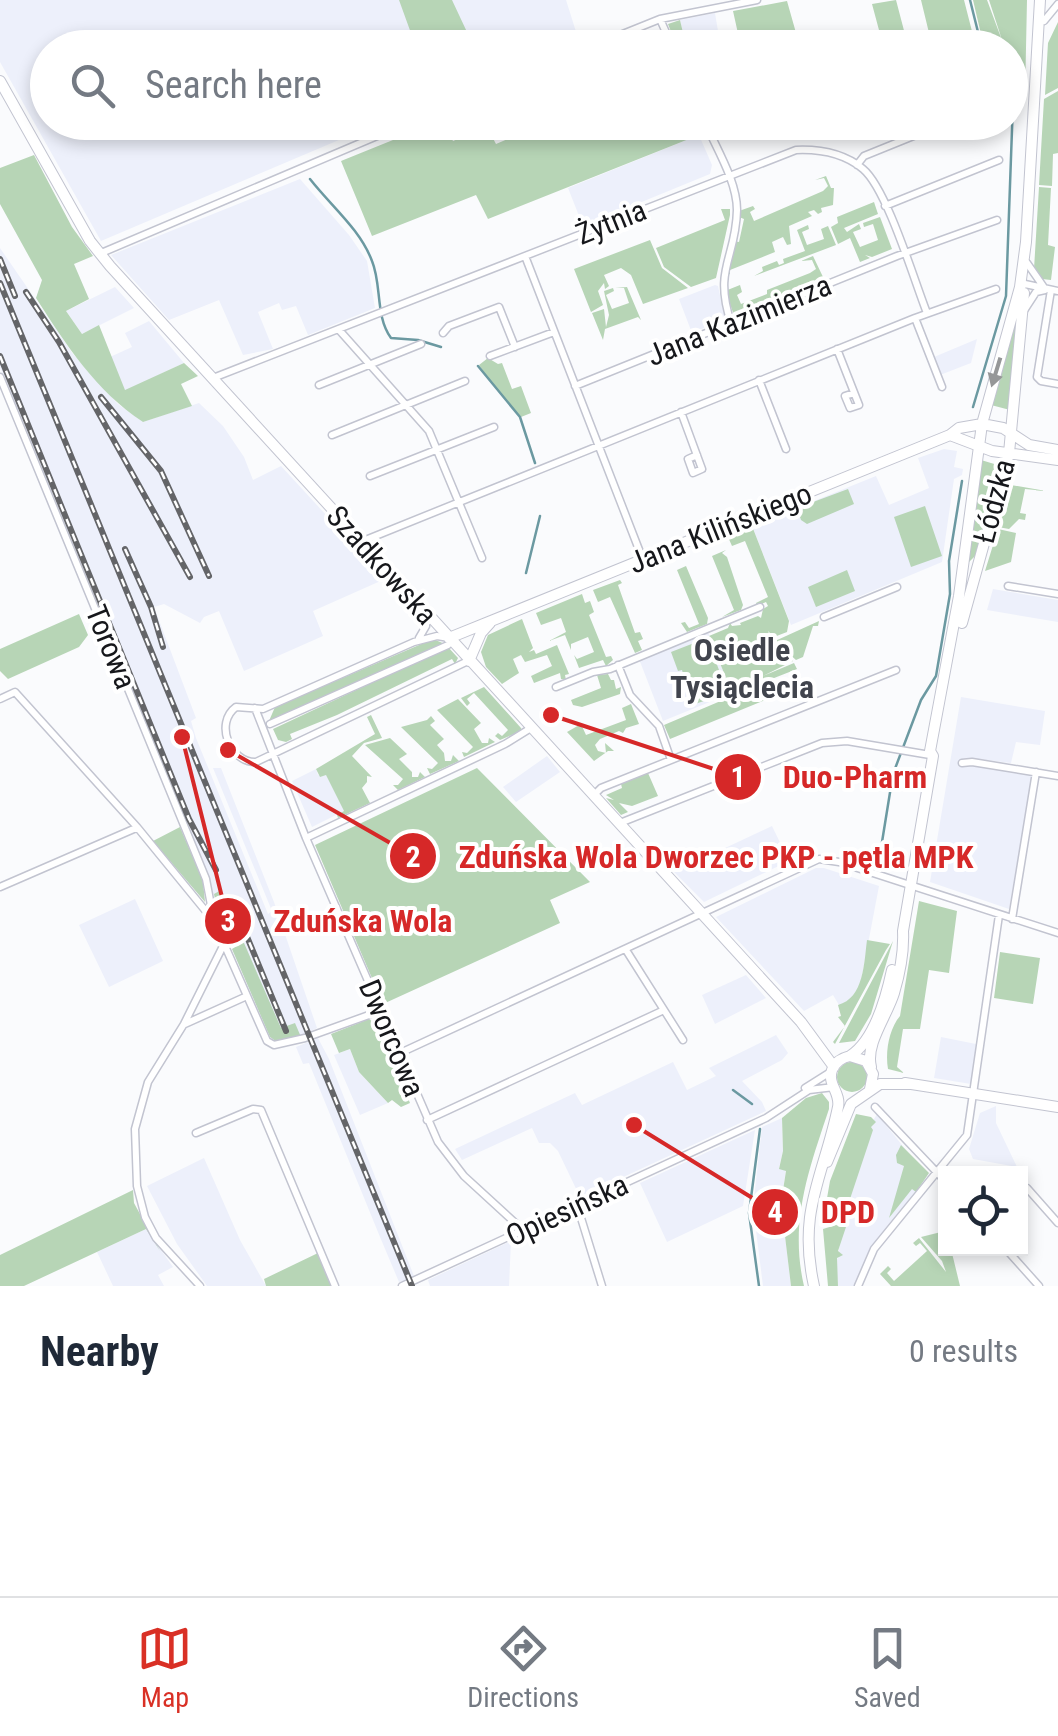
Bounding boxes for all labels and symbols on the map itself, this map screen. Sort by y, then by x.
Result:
street label: Żytnia [571,192,651,252]
street label: Jana Kazimierza [642,267,836,373]
one-way arrow [988,358,1003,388]
street label: Łódzka [966,455,1022,547]
street label: Jana Kilińskiego [623,475,817,581]
street label: Szadkowska [320,498,444,632]
street label: Torowa [78,600,144,694]
district label: Osiedle Tysiąclecia [670,631,814,706]
callout: Duo-Pharm [713,746,948,808]
text: Duo-Pharm [783,758,927,796]
text: 1 [730,759,746,794]
callout: Zduńska Wola Dworzec PKP - pętla MPK [388,825,993,887]
text: Zduńska Wola Dworzec PKP - pętla MPK [459,838,974,876]
text: 2 [405,839,421,874]
callout: Zduńska Wola [203,890,472,952]
text: Zduńska Wola [274,902,452,940]
text: 3 [220,903,236,938]
street label: Dworcowa [352,974,432,1102]
street label: Opiesińska [500,1167,634,1253]
callout: DPD [750,1181,895,1243]
text: DPD [821,1193,875,1231]
text: 4 [767,1194,783,1229]

